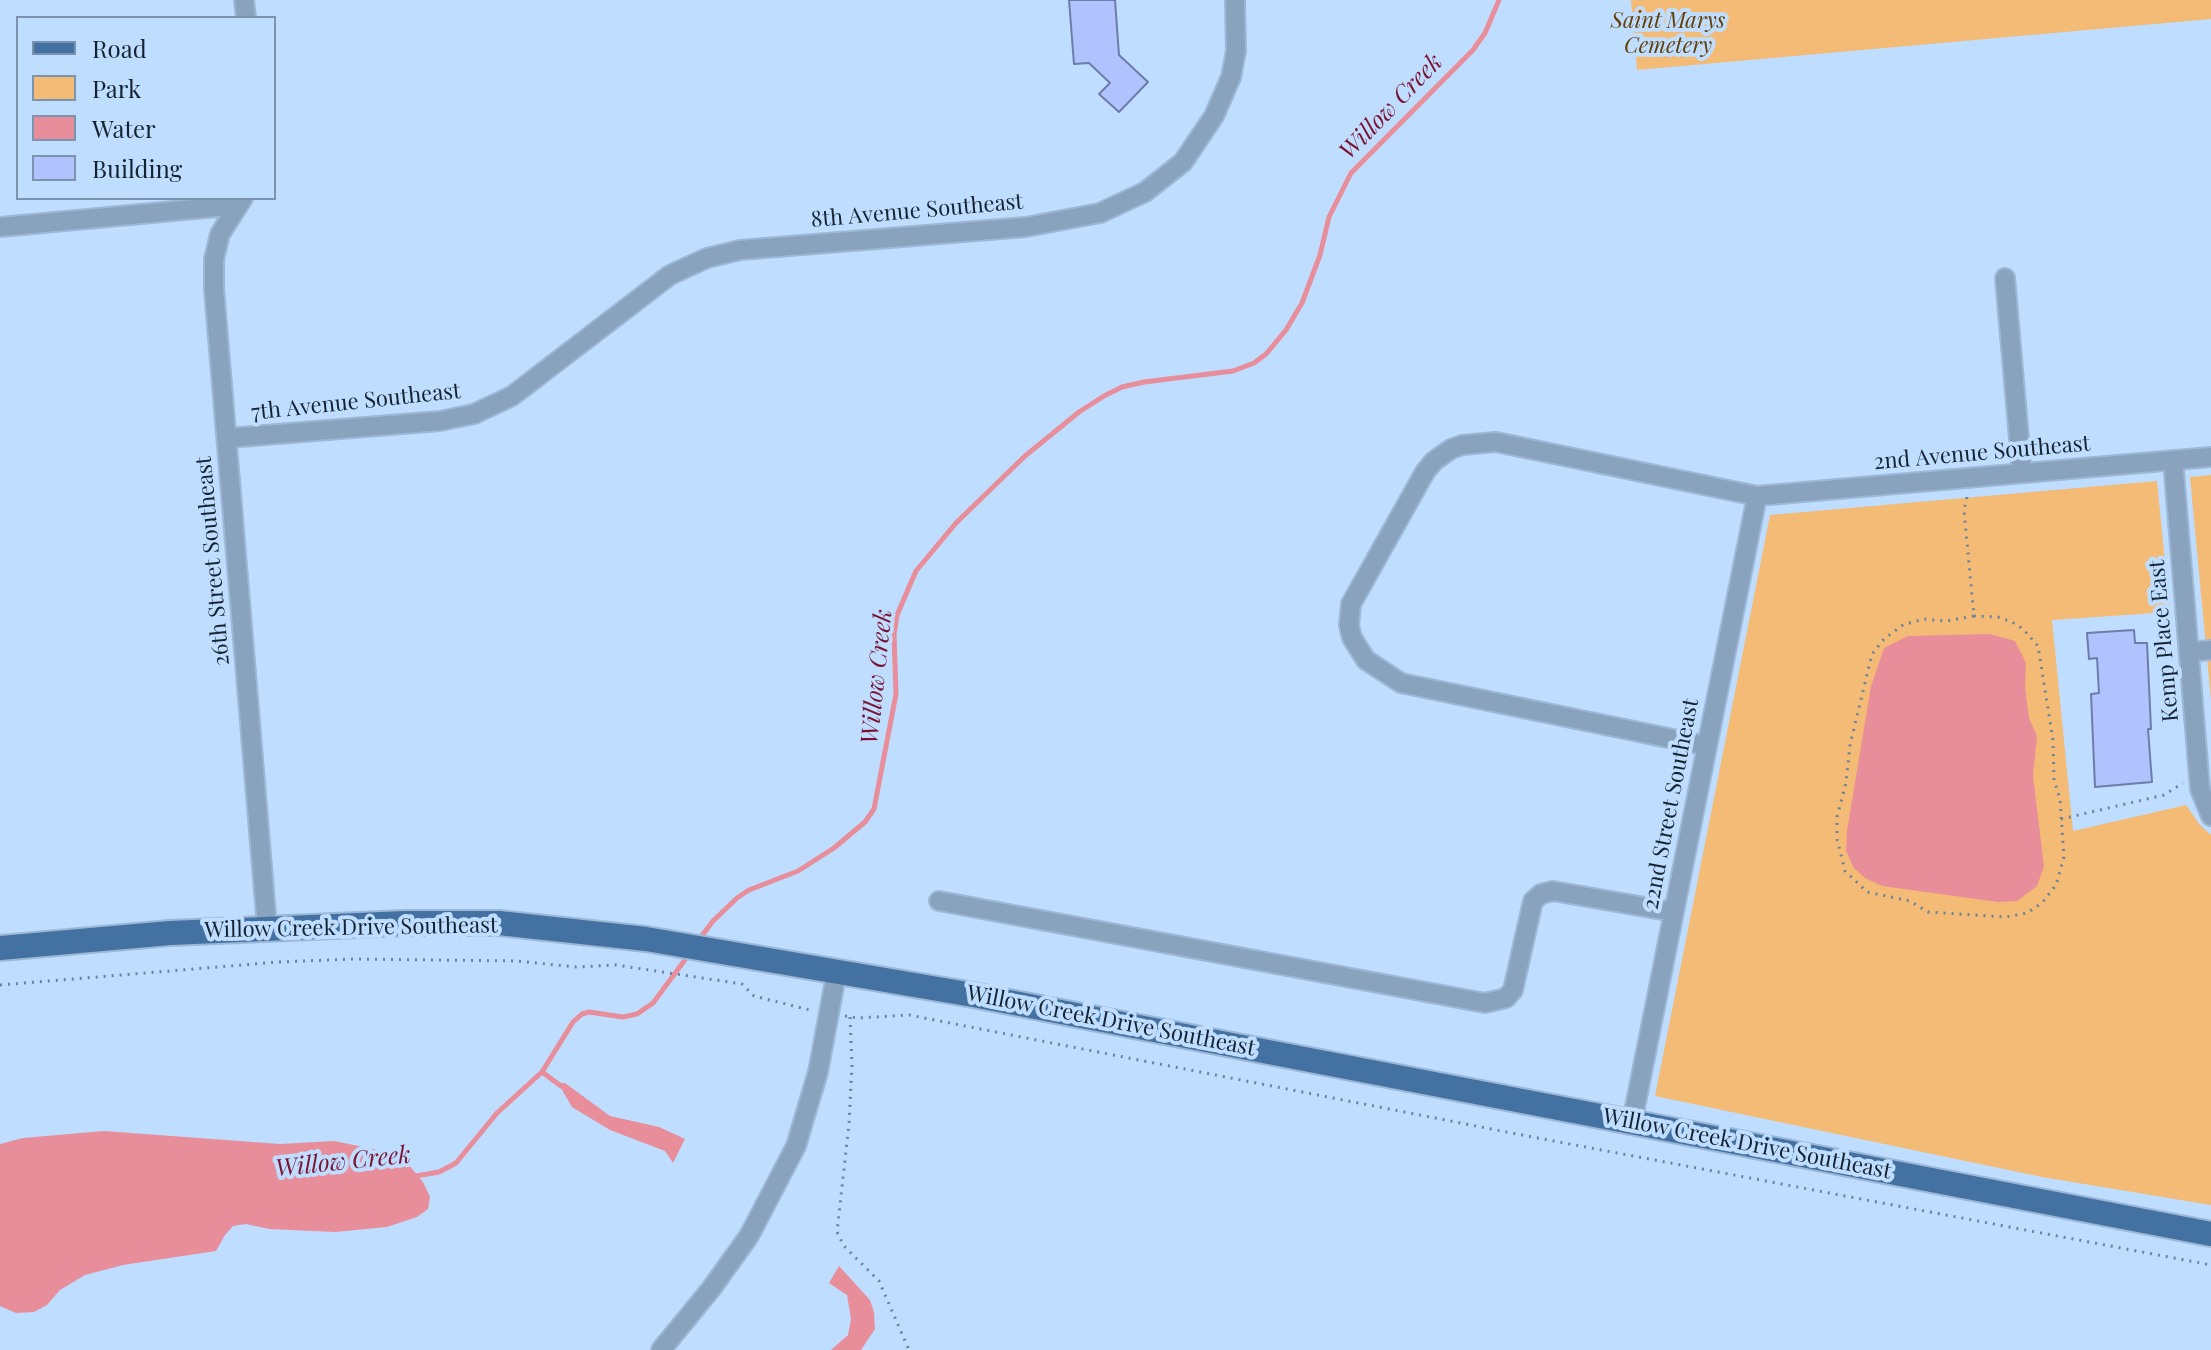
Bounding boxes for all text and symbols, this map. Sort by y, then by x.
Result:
park label: Saint Marys Cemetery [1611,8,1725,60]
legend [16,16,276,200]
text: Road [92,32,147,64]
water label: Willow Creek [1334,48,1448,166]
text: Park [92,72,141,104]
text: Water [92,112,156,144]
text: Building [92,152,182,184]
street label: 8th Avenue Southeast [810,189,1024,233]
street label: 7th Avenue Southeast [250,378,462,426]
street label: 2nd Avenue Southeast [1873,430,2091,476]
street label: 26th Street Southeast [191,455,235,667]
street label: Kemp Place East [2144,559,2184,723]
water label: Willow Creek [856,608,898,746]
street label: 22nd Street Southeast [1638,696,1704,912]
street label: Willow Creek Drive Southeast [204,912,498,944]
street label: Willow Creek Drive Southeast [965,980,1257,1062]
street label: Willow Creek Drive Southeast [1601,1103,1893,1185]
water label: Willow Creek [274,1141,412,1183]

